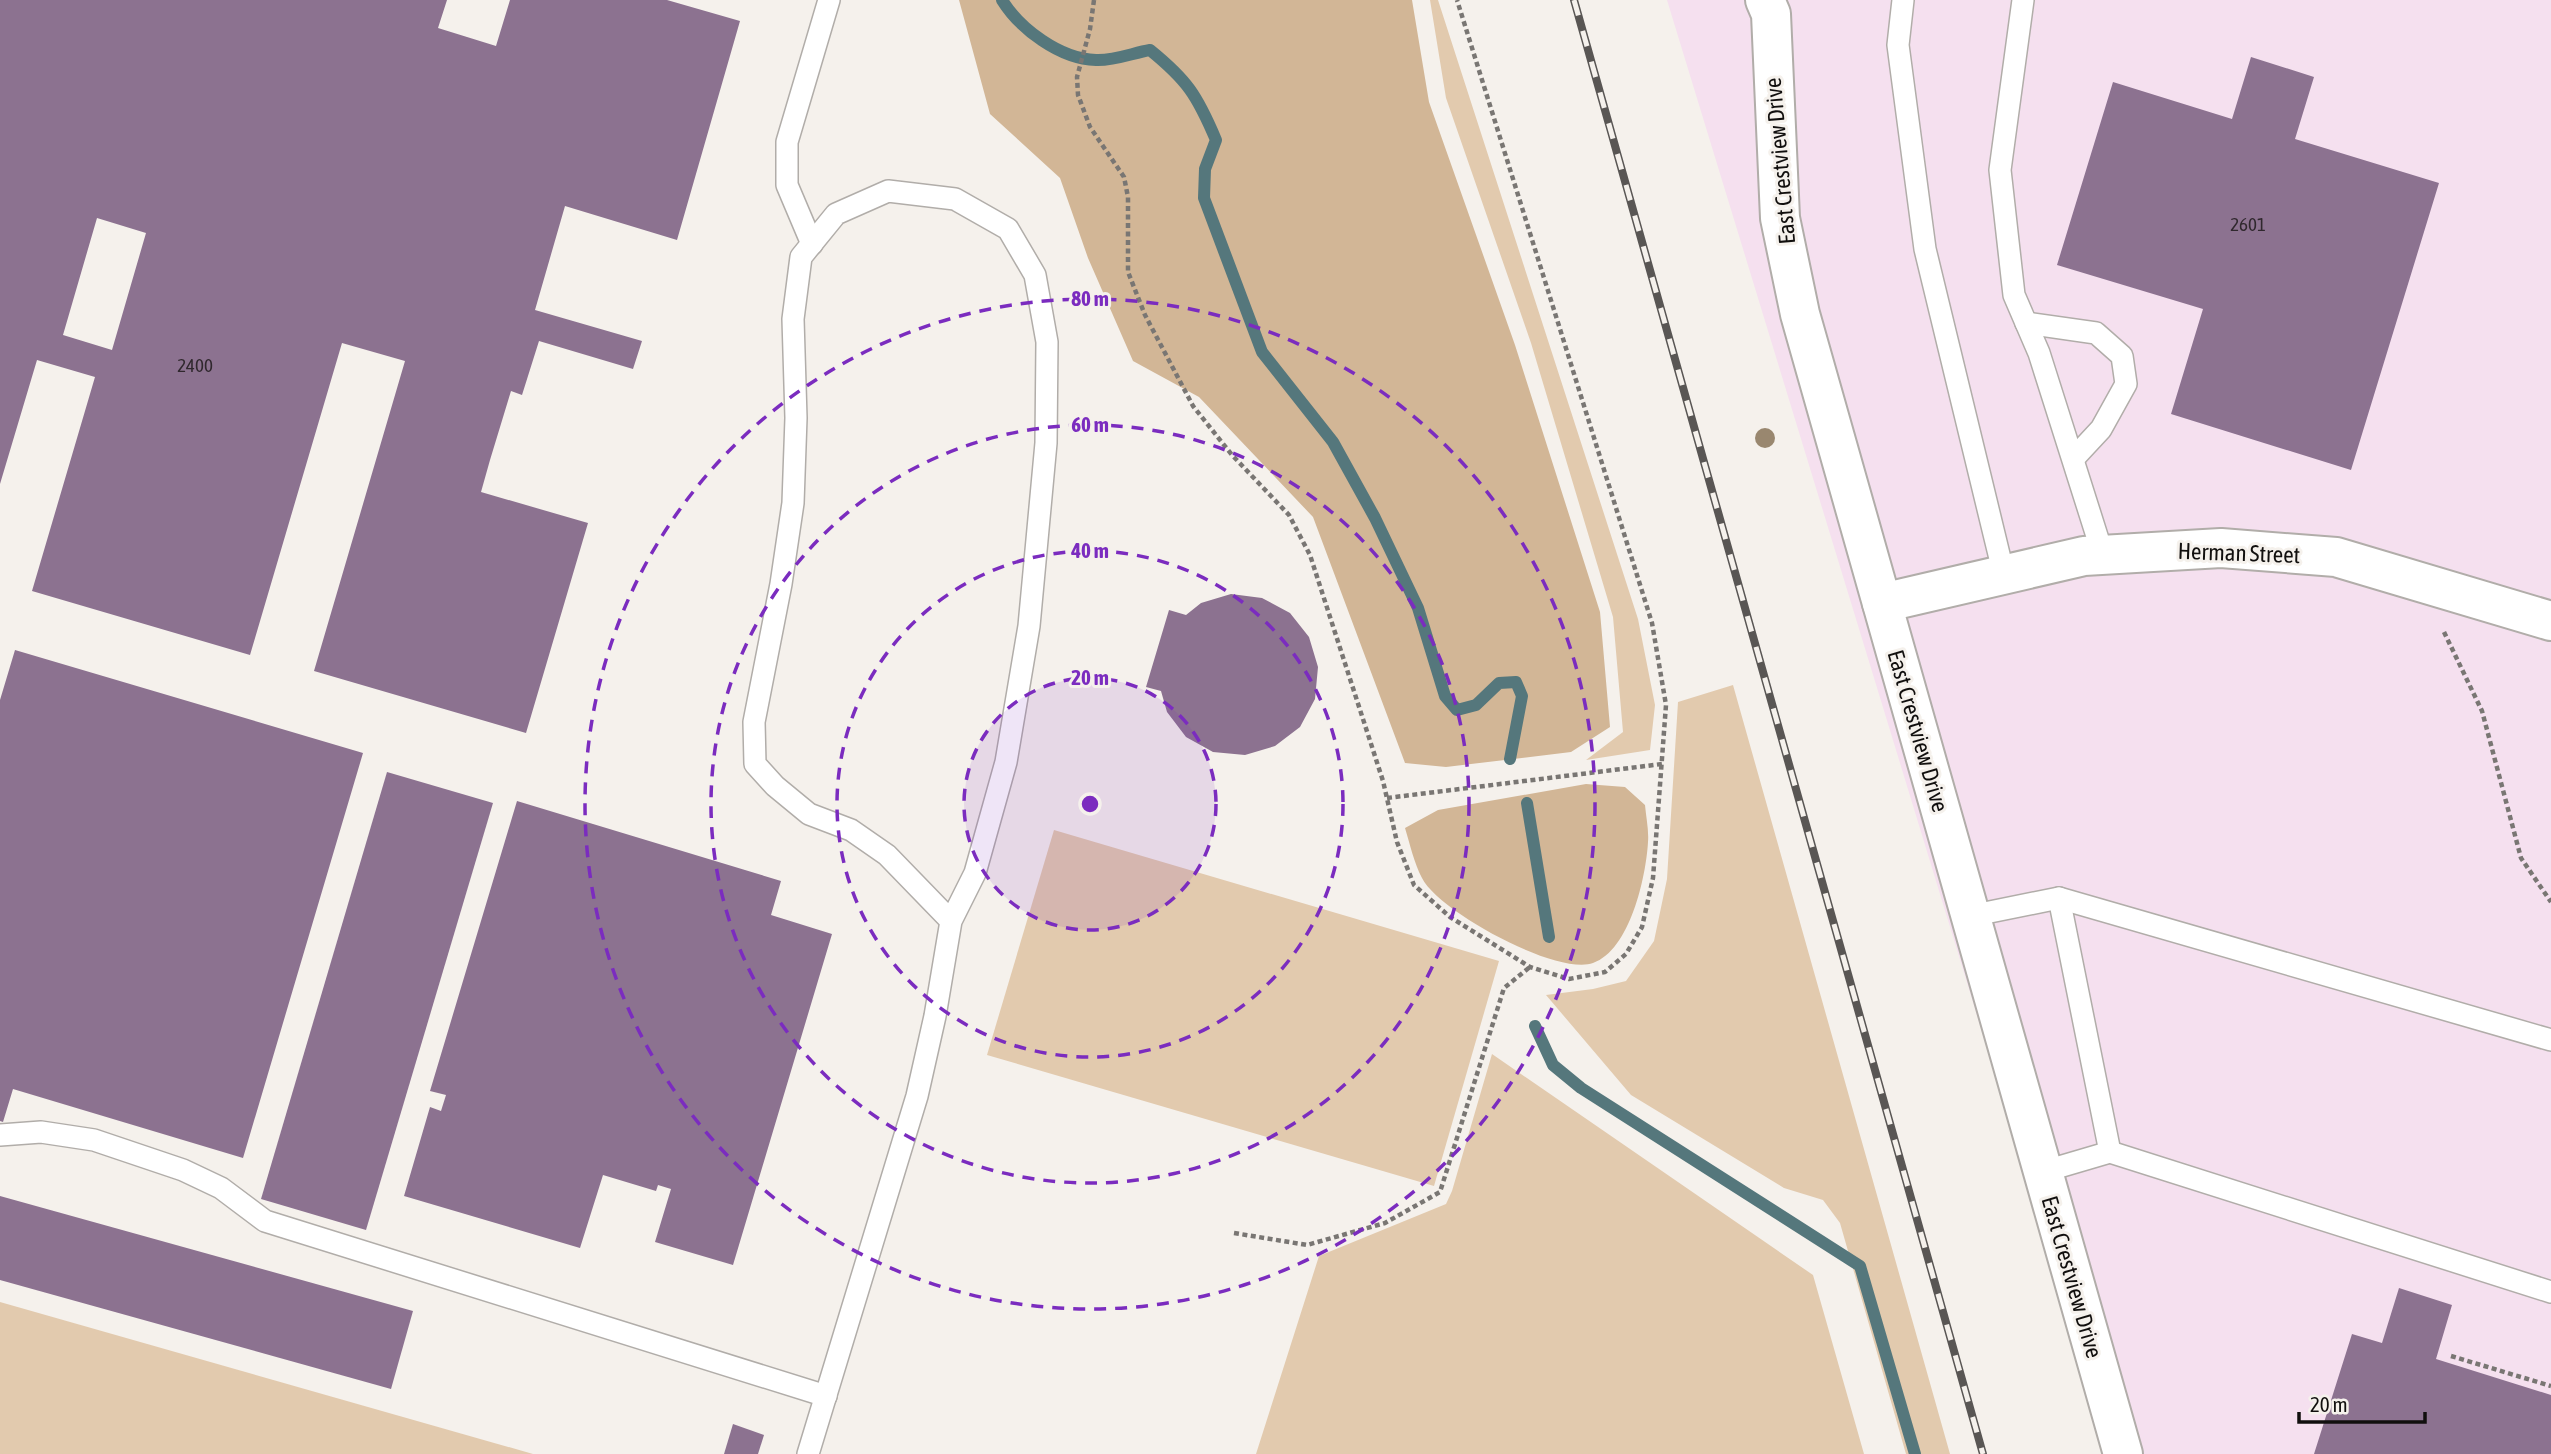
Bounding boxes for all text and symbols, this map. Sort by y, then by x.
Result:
street label: East Crestview Drive [1760,77,1800,245]
house number: 2601 [2230,213,2266,235]
text: 80 m [1071,286,1109,310]
house number: 2400 [177,354,213,376]
text: 60 m [1071,412,1109,436]
text: 40 m [1070,538,1109,562]
street label: Herman Street [2177,538,2301,568]
street label: East Crestview Drive [1882,647,1954,815]
text: 20 m [1071,665,1109,689]
centre of rings [1078,792,1102,816]
street label: East Crestview Drive [2036,1193,2108,1361]
scale bar [2299,1380,2425,1424]
text: 20 m [2310,1392,2348,1416]

